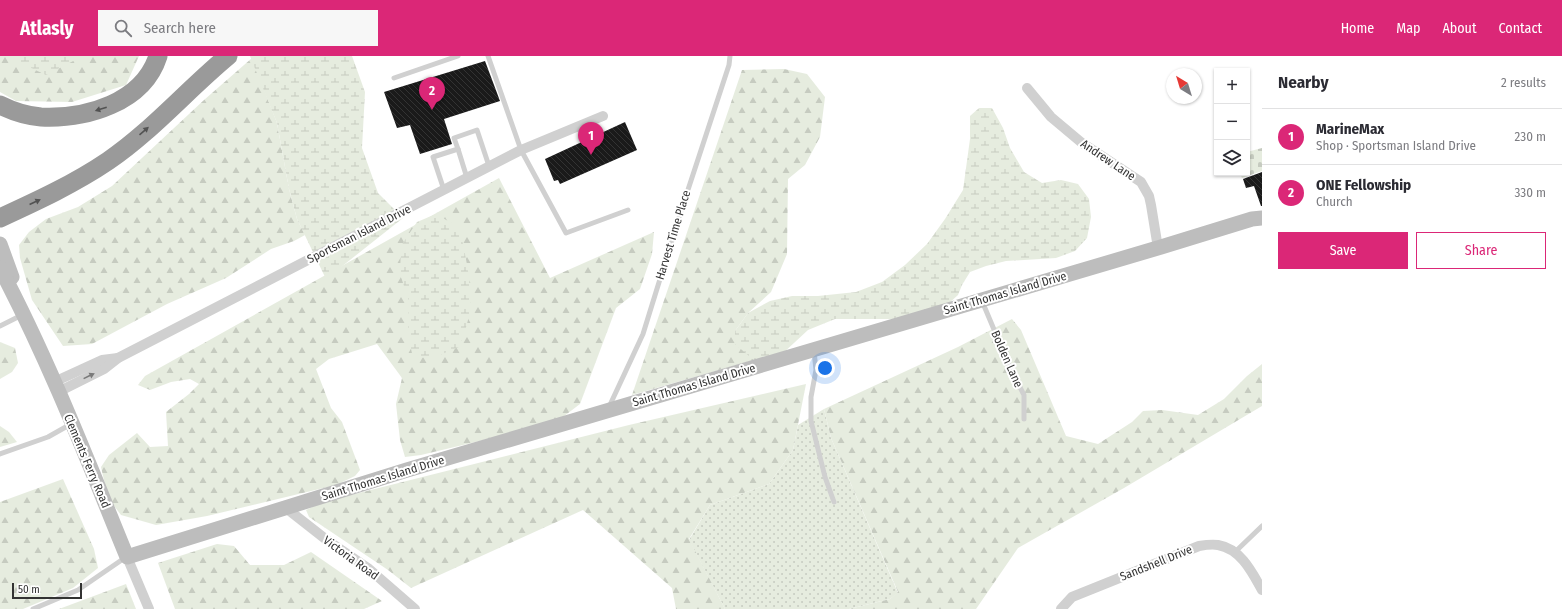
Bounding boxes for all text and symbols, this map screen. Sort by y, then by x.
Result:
search box [98,10,378,46]
text: Atlasly [20,17,74,40]
icon: search [112,17,134,39]
text: Search here [144,19,216,37]
text: Home [1341,20,1374,37]
text: Map [1396,20,1420,37]
text: About [1442,20,1477,37]
text: Contact [1499,20,1542,37]
north arrow [1166,68,1202,104]
map controls [1214,68,1250,176]
button: + [1214,68,1250,104]
text: Nearby [1278,72,1329,93]
text: 2 results [1501,75,1546,90]
pin: 2 [419,77,445,110]
button: − [1214,104,1250,140]
one-way arrow [94,106,106,112]
text: MarineMax [1316,120,1384,138]
pin: 1 [578,122,604,155]
one-way arrow [139,127,149,136]
text: 1 [1288,129,1294,144]
text: 230 m [1515,129,1546,144]
street label: Andrew Lane [1078,137,1138,183]
text: Shop · Sportsman Island Drive [1316,138,1476,153]
button: layers [1214,140,1250,176]
text: ONE Fellowship [1316,176,1411,194]
text: 2 [1288,185,1294,200]
text: 330 m [1514,185,1546,200]
street label: Harvest Time Place [653,188,693,281]
text: Church [1316,194,1353,209]
one-way arrow [30,199,41,205]
street label: Sportsman Island Drive [305,202,413,266]
button: Save [1278,232,1408,269]
button: Share [1416,232,1546,269]
street label: Saint Thomas Island Drive [942,269,1068,317]
street label: Bolden Lane [988,328,1026,390]
your location [815,358,835,378]
street label: Saint Thomas Island Drive [631,361,757,409]
one-way arrow [83,373,95,380]
street label: Clements Ferry Road [61,412,113,510]
street label: Saint Thomas Island Drive [320,453,446,503]
street label: Victoria Road [321,533,381,583]
street label: Sandshell Drive [1118,542,1194,584]
scale bar [12,581,82,600]
text: 50 m [18,583,40,596]

